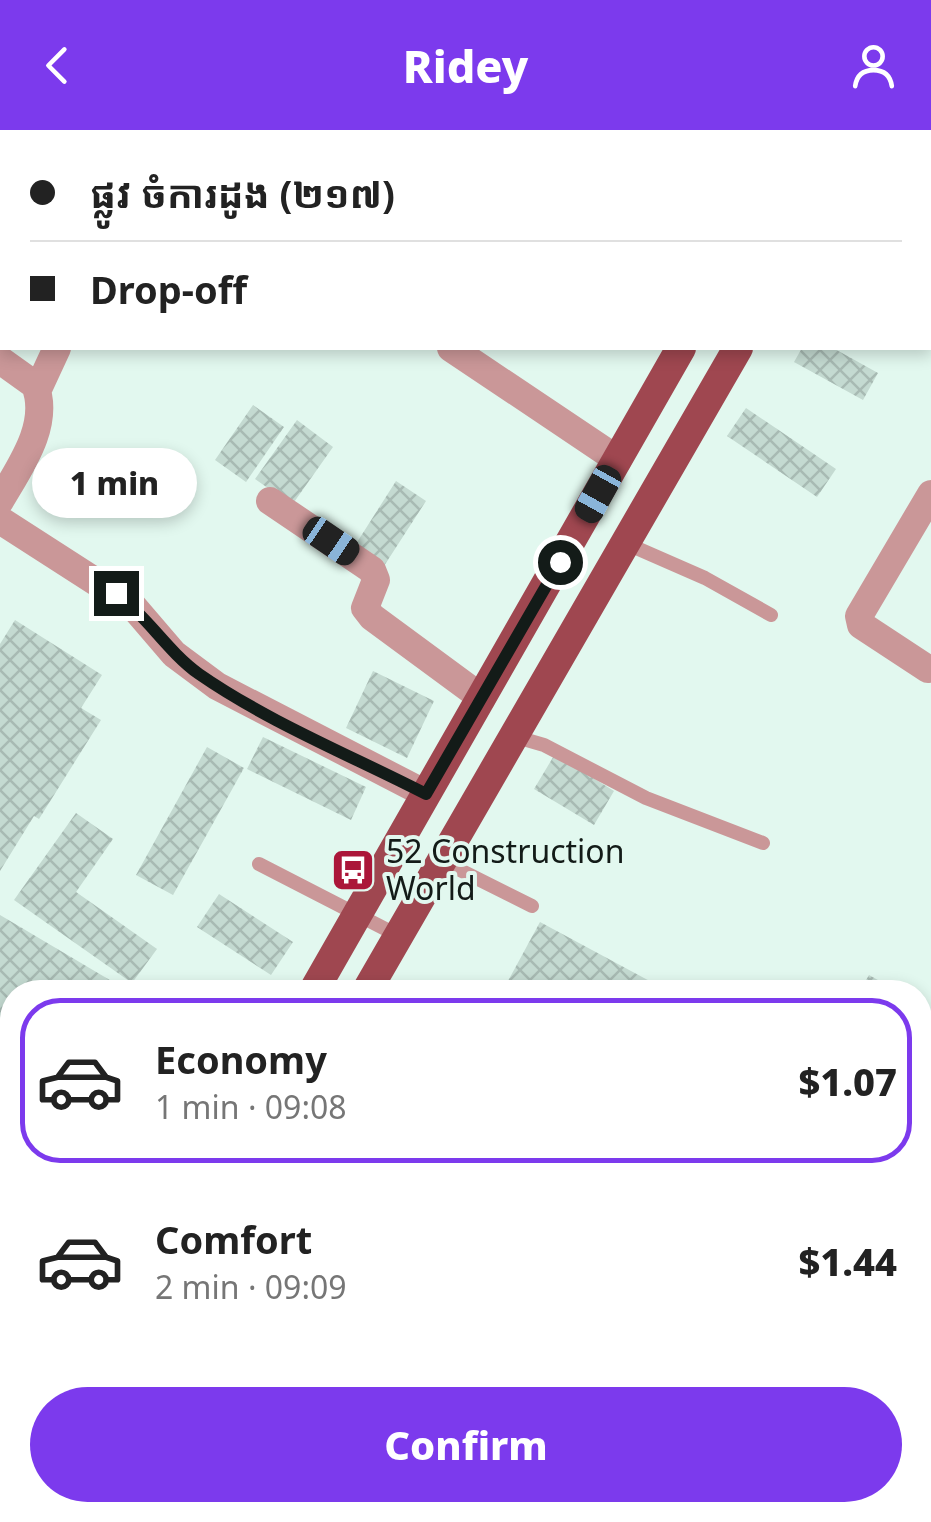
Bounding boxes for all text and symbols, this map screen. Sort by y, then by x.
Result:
text: Ridey [403,35,528,96]
icon: back [30,38,85,93]
icon: person [846,38,901,93]
text: ផ្លូវ ចំការដូង (២១៧) [90,167,395,219]
text: Drop-off [90,263,247,315]
callout: 1 min [34,448,198,518]
car [570,460,626,528]
text: 1 min [70,461,159,504]
car [298,512,364,570]
route start [538,540,583,585]
route end [94,571,139,616]
place label: 52 Construction World [386,829,624,909]
bus stop icon: 52 Construction World [330,847,376,893]
text: Economy [155,1033,327,1085]
icon: car [35,1036,125,1126]
text: $1.07 [798,1055,897,1107]
text: 1 min · 09:08 [155,1085,347,1128]
text: Comfort [155,1213,312,1265]
icon: car [35,1216,125,1306]
text: $1.44 [798,1235,897,1287]
text: 2 min · 09:09 [155,1265,347,1308]
button: Confirm [30,1387,902,1502]

